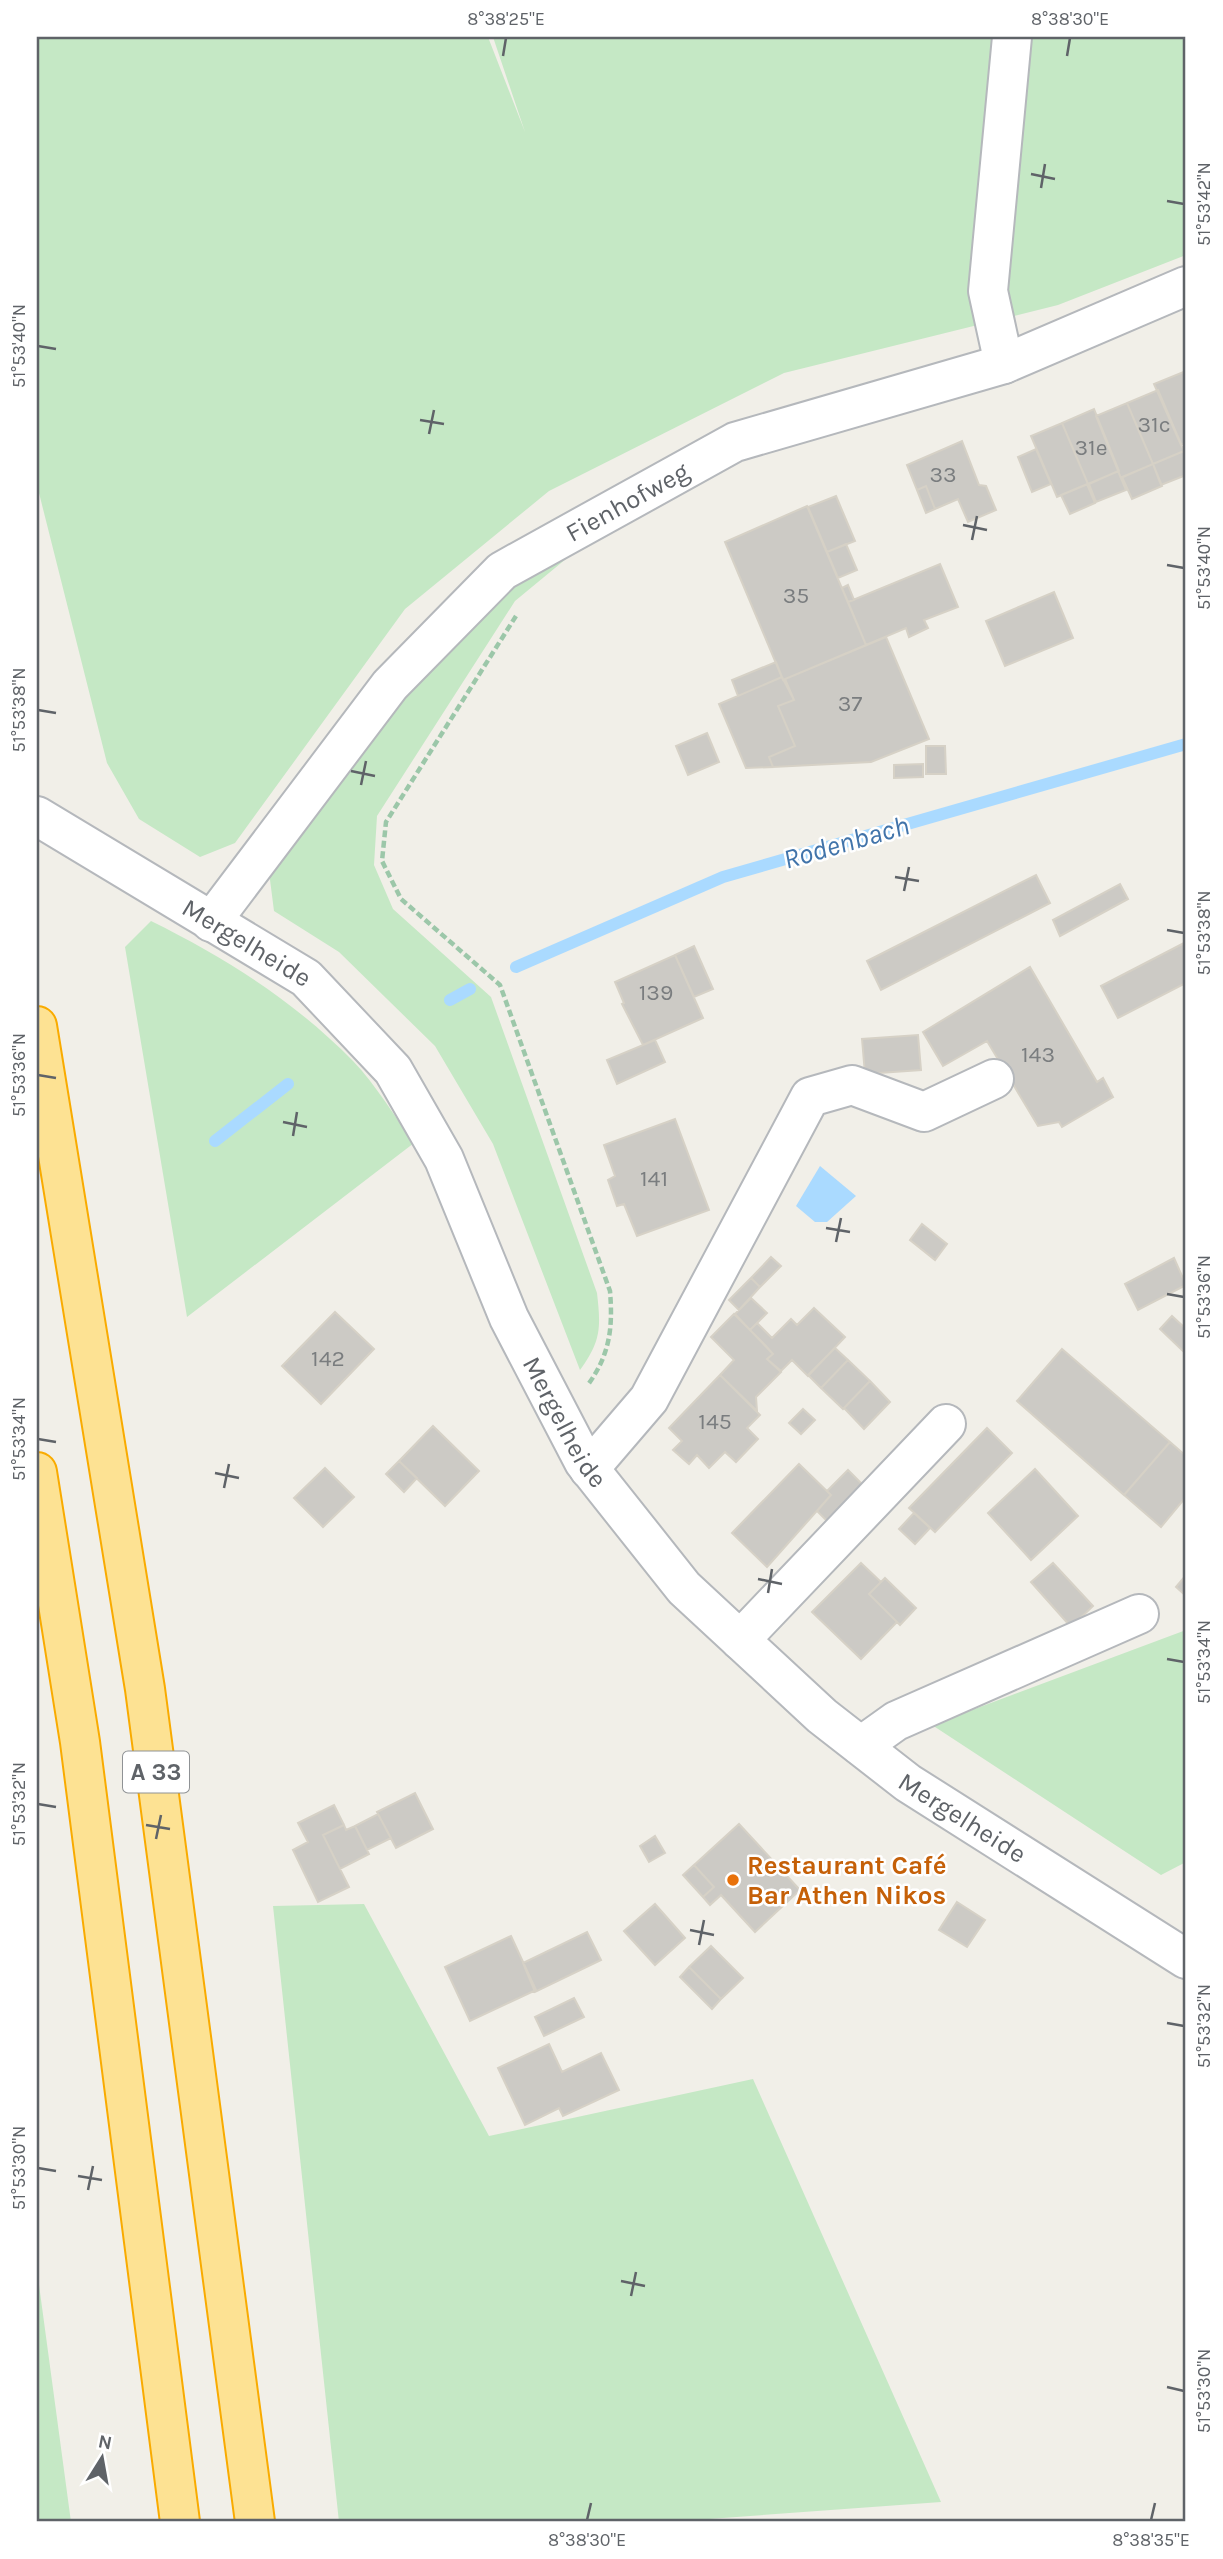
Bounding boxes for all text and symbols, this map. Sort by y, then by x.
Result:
text: 8°38'25"E [467,8,545,30]
text: 8°38'30"E [1031,8,1109,30]
text: 51°53'42"N [1193,162,1215,246]
text: 51°53'40"N [8,304,30,388]
house number: 31c [1137,411,1171,438]
house number: 31e [1075,434,1108,461]
street label: Fienhofweg [560,455,695,548]
house number: 33 [929,461,957,488]
text: 51°53'40"N [1193,526,1215,610]
house number: 35 [783,582,809,609]
text: 51°53'38"N [8,668,30,752]
house number: 37 [838,690,862,717]
water label: Rodenbach [779,808,913,876]
text: 51°53'38"N [1193,891,1215,975]
street label: Mergelheide [177,892,317,993]
house number: 139 [639,979,673,1006]
text: 51°53'36"N [8,1033,30,1117]
house number: 143 [1021,1041,1055,1068]
house number: 141 [640,1165,668,1192]
text: 51°53'36"N [1193,1255,1215,1339]
house number: 142 [311,1345,345,1372]
street label: Mergelheide [516,1351,614,1494]
text: 51°53'34"N [8,1397,30,1481]
house number: 145 [698,1408,732,1435]
text: 51°53'34"N [1193,1620,1215,1704]
road number: A 33 [123,1752,189,1792]
text: 51°53'32"N [8,1762,30,1846]
street label: Mergelheide [893,1766,1032,1869]
place label: Restaurant Café Bar Athen Nikos [747,1850,946,1911]
marker: Restaurant Café Bar Athen Nikos [725,1872,741,1888]
text: 51°53'32"N [1193,1984,1215,2068]
text: 51°53'30"N [8,2126,30,2210]
text: 51°53'30"N [1193,2349,1215,2433]
north arrow [66,2422,136,2492]
text: N [96,2430,114,2454]
text: 8°38'30"E [548,2529,626,2551]
text: 8°38'35"E [1112,2529,1190,2551]

